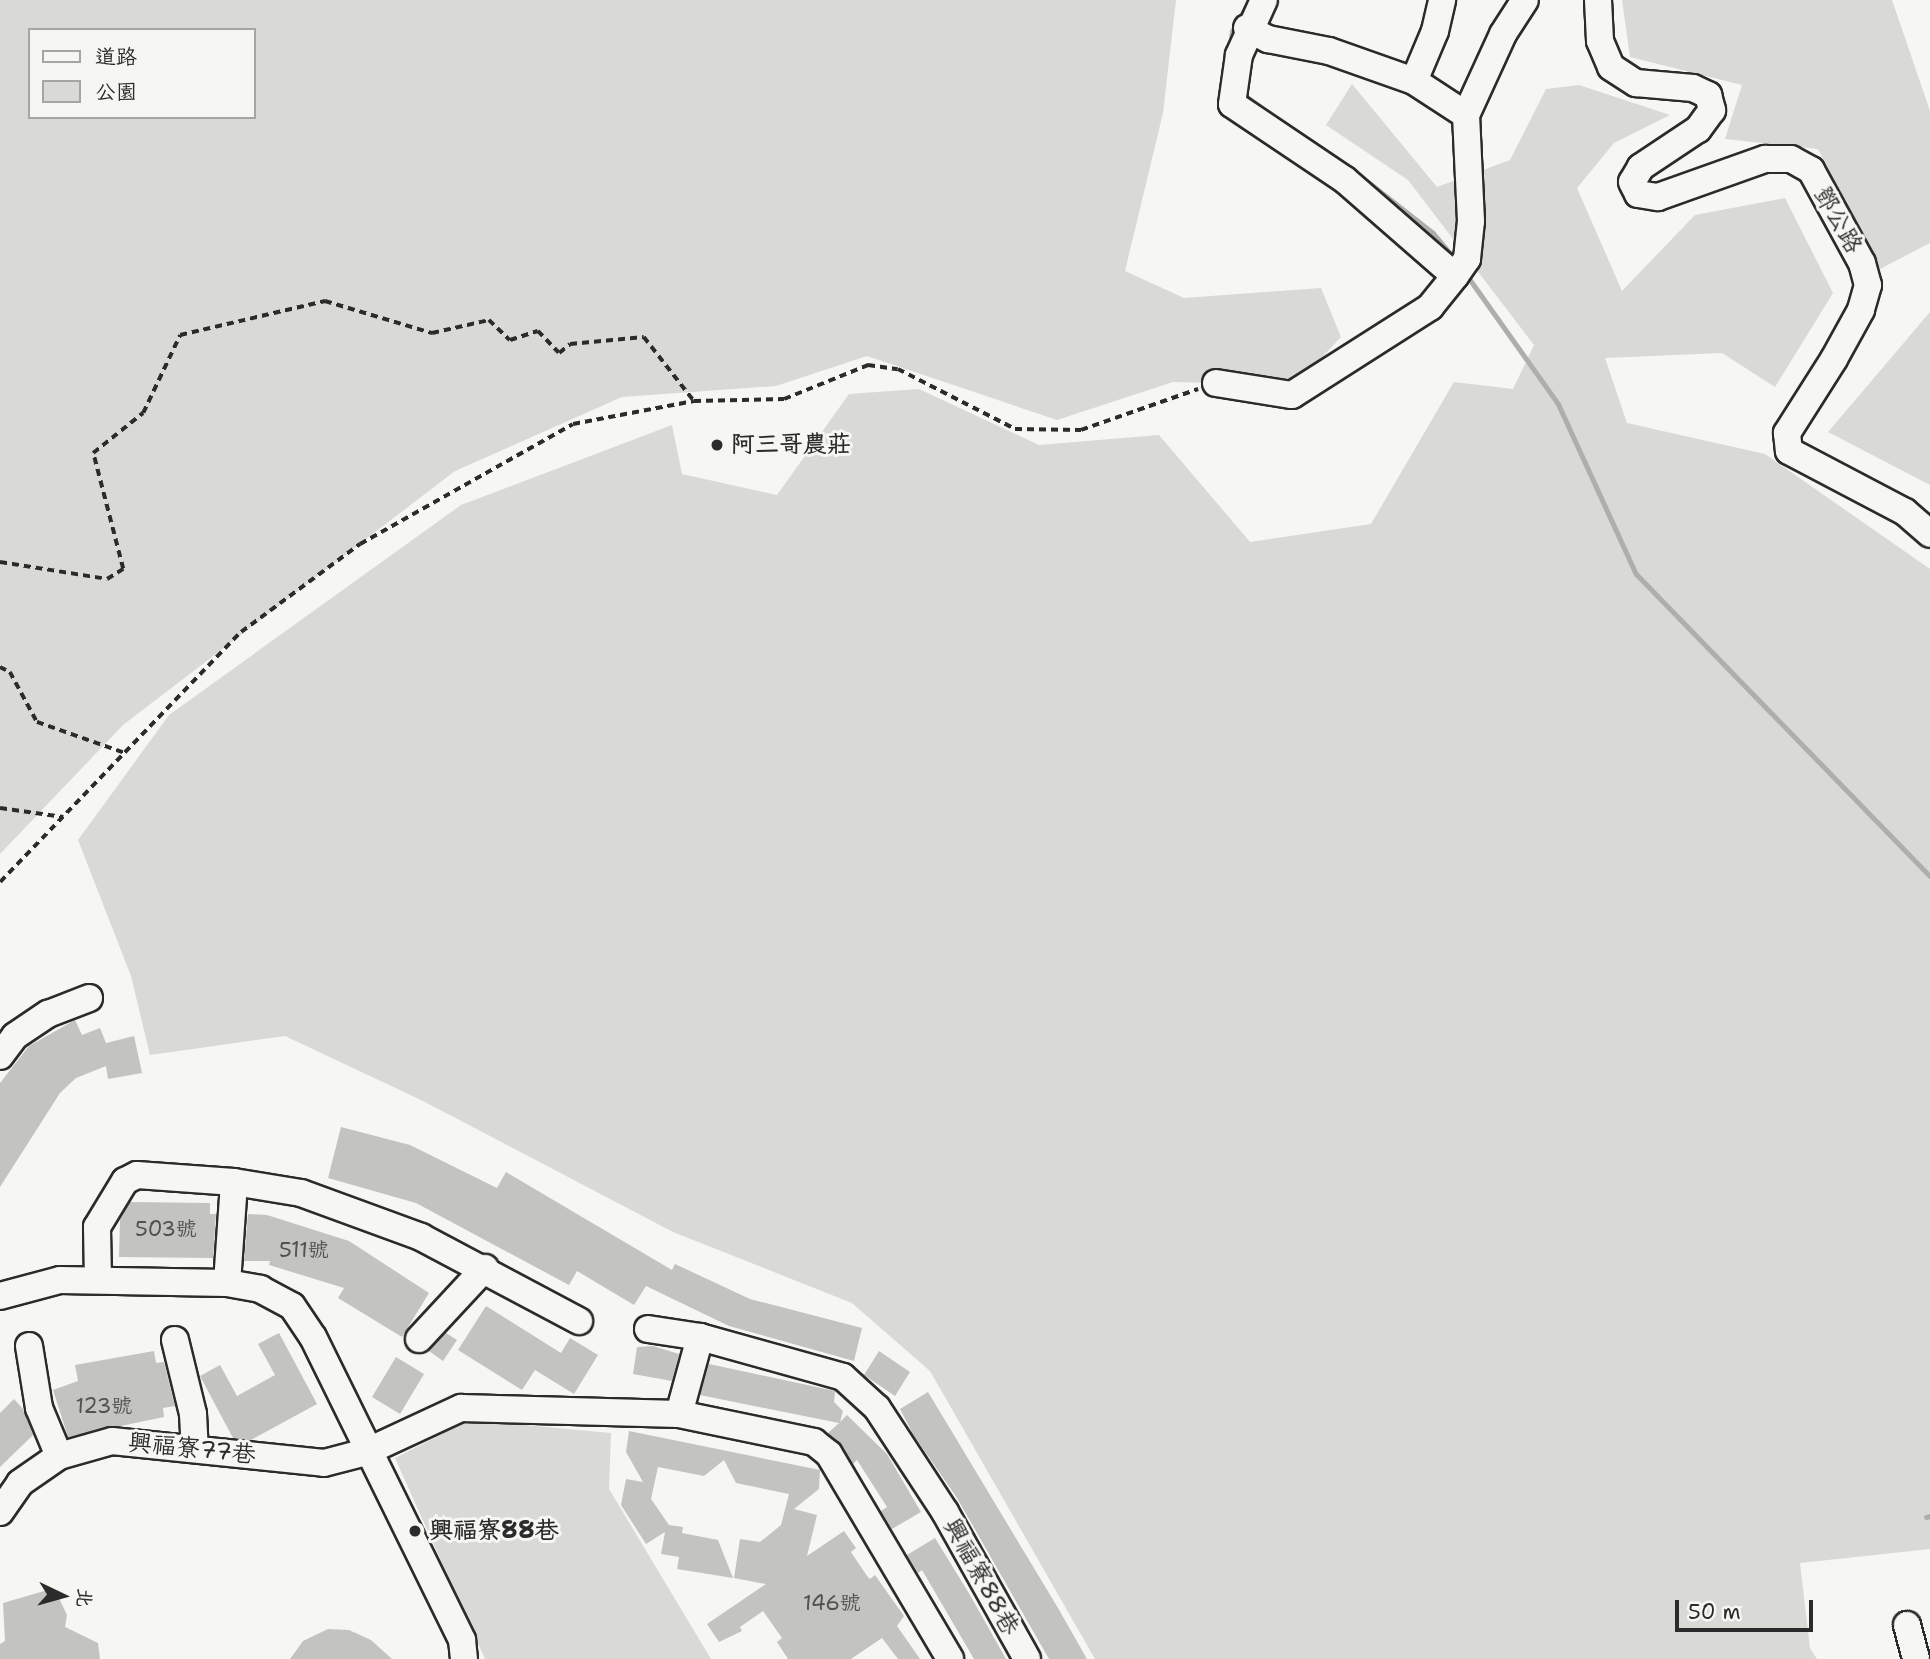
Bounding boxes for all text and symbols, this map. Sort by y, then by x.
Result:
legend [28,28,256,119]
text: 道路 [95,43,137,71]
text: 公園 [95,78,137,106]
street label: 鄧公路 [1808,182,1868,258]
place label: 阿三哥農莊 [731,431,851,459]
marker: 阿三哥農莊 [709,437,725,453]
house number: 503號 [135,1216,197,1242]
house number: 511號 [279,1237,329,1263]
house number: 123號 [76,1393,132,1419]
street label: 興福寮77巷 [127,1428,257,1470]
street label: 興福寮88巷 [937,1514,1025,1640]
place label: 興福寮88巷 [429,1517,559,1545]
marker: 興福寮88巷 [407,1523,423,1539]
north arrow [28,1561,98,1631]
scale bar [1678,1586,1816,1630]
text: 北 [71,1587,98,1608]
house number: 146號 [803,1590,861,1616]
text: 50 m [1688,1598,1741,1626]

